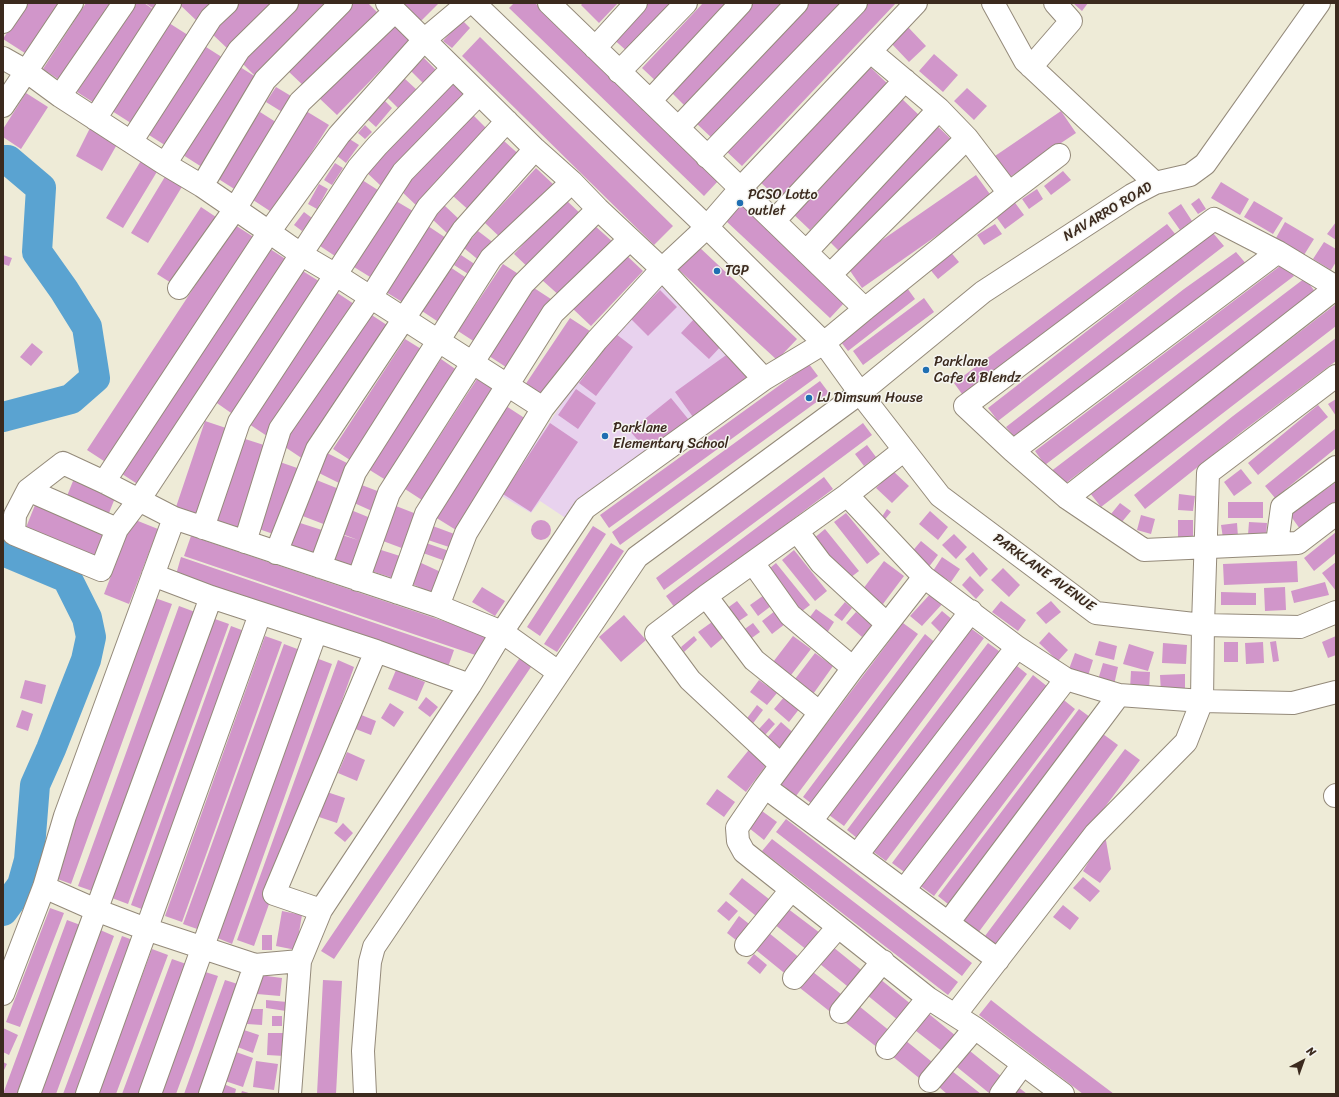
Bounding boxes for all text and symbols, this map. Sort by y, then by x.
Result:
street label: NAVARRO ROAD [1060,179,1156,245]
place label: PCSO Lotto outlet [748,187,818,220]
marker: PCSO Lotto outlet [735,198,745,208]
place label: TGP [725,263,749,279]
marker: TGP [712,266,722,276]
place label: Parklane Cafe & Blendz [934,354,1021,386]
marker: Parklane Cafe & Blendz [921,365,931,375]
place label: LJ Dimsum House [817,390,923,406]
marker: LJ Dimsum House [804,393,814,403]
place label: Parklane Elementary School [613,420,729,452]
marker: Parklane Elementary School [600,431,610,441]
street label: PARKLANE AVENUE [990,530,1098,616]
north arrow [1283,1041,1323,1081]
text: N [1302,1042,1320,1061]

